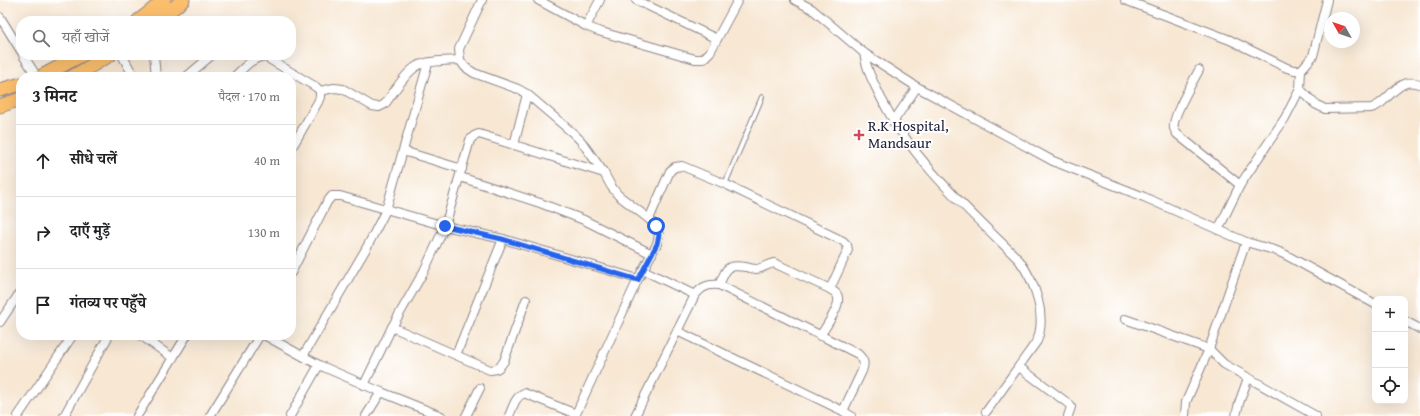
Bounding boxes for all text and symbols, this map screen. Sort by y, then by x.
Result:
north arrow [1324,12,1360,48]
search box [16,16,296,60]
text: यहाँ खोजें [62,26,109,47]
icon: search [30,27,52,49]
text: 3 मिनट [32,83,77,108]
text: पैदल · 170 m [219,87,280,106]
place label: R.K Hospital, Mandsaur [868,115,949,153]
marker: R.K Hospital, Mandsaur [853,129,865,141]
text: सीधे चलें [70,148,117,169]
icon: ahead [32,150,54,172]
text: 40 m [254,151,280,170]
route end [436,217,454,235]
route start [647,217,665,235]
text: दाएँ मुड़ें [70,220,110,241]
icon: right [32,222,54,244]
text: 130 m [248,223,280,242]
text: गंतव्य पर पहुँचे [70,292,146,313]
icon: arrive [32,294,54,316]
map controls [1372,296,1408,404]
button: + [1372,296,1408,332]
button: − [1372,332,1408,368]
button: locate [1372,368,1408,404]

